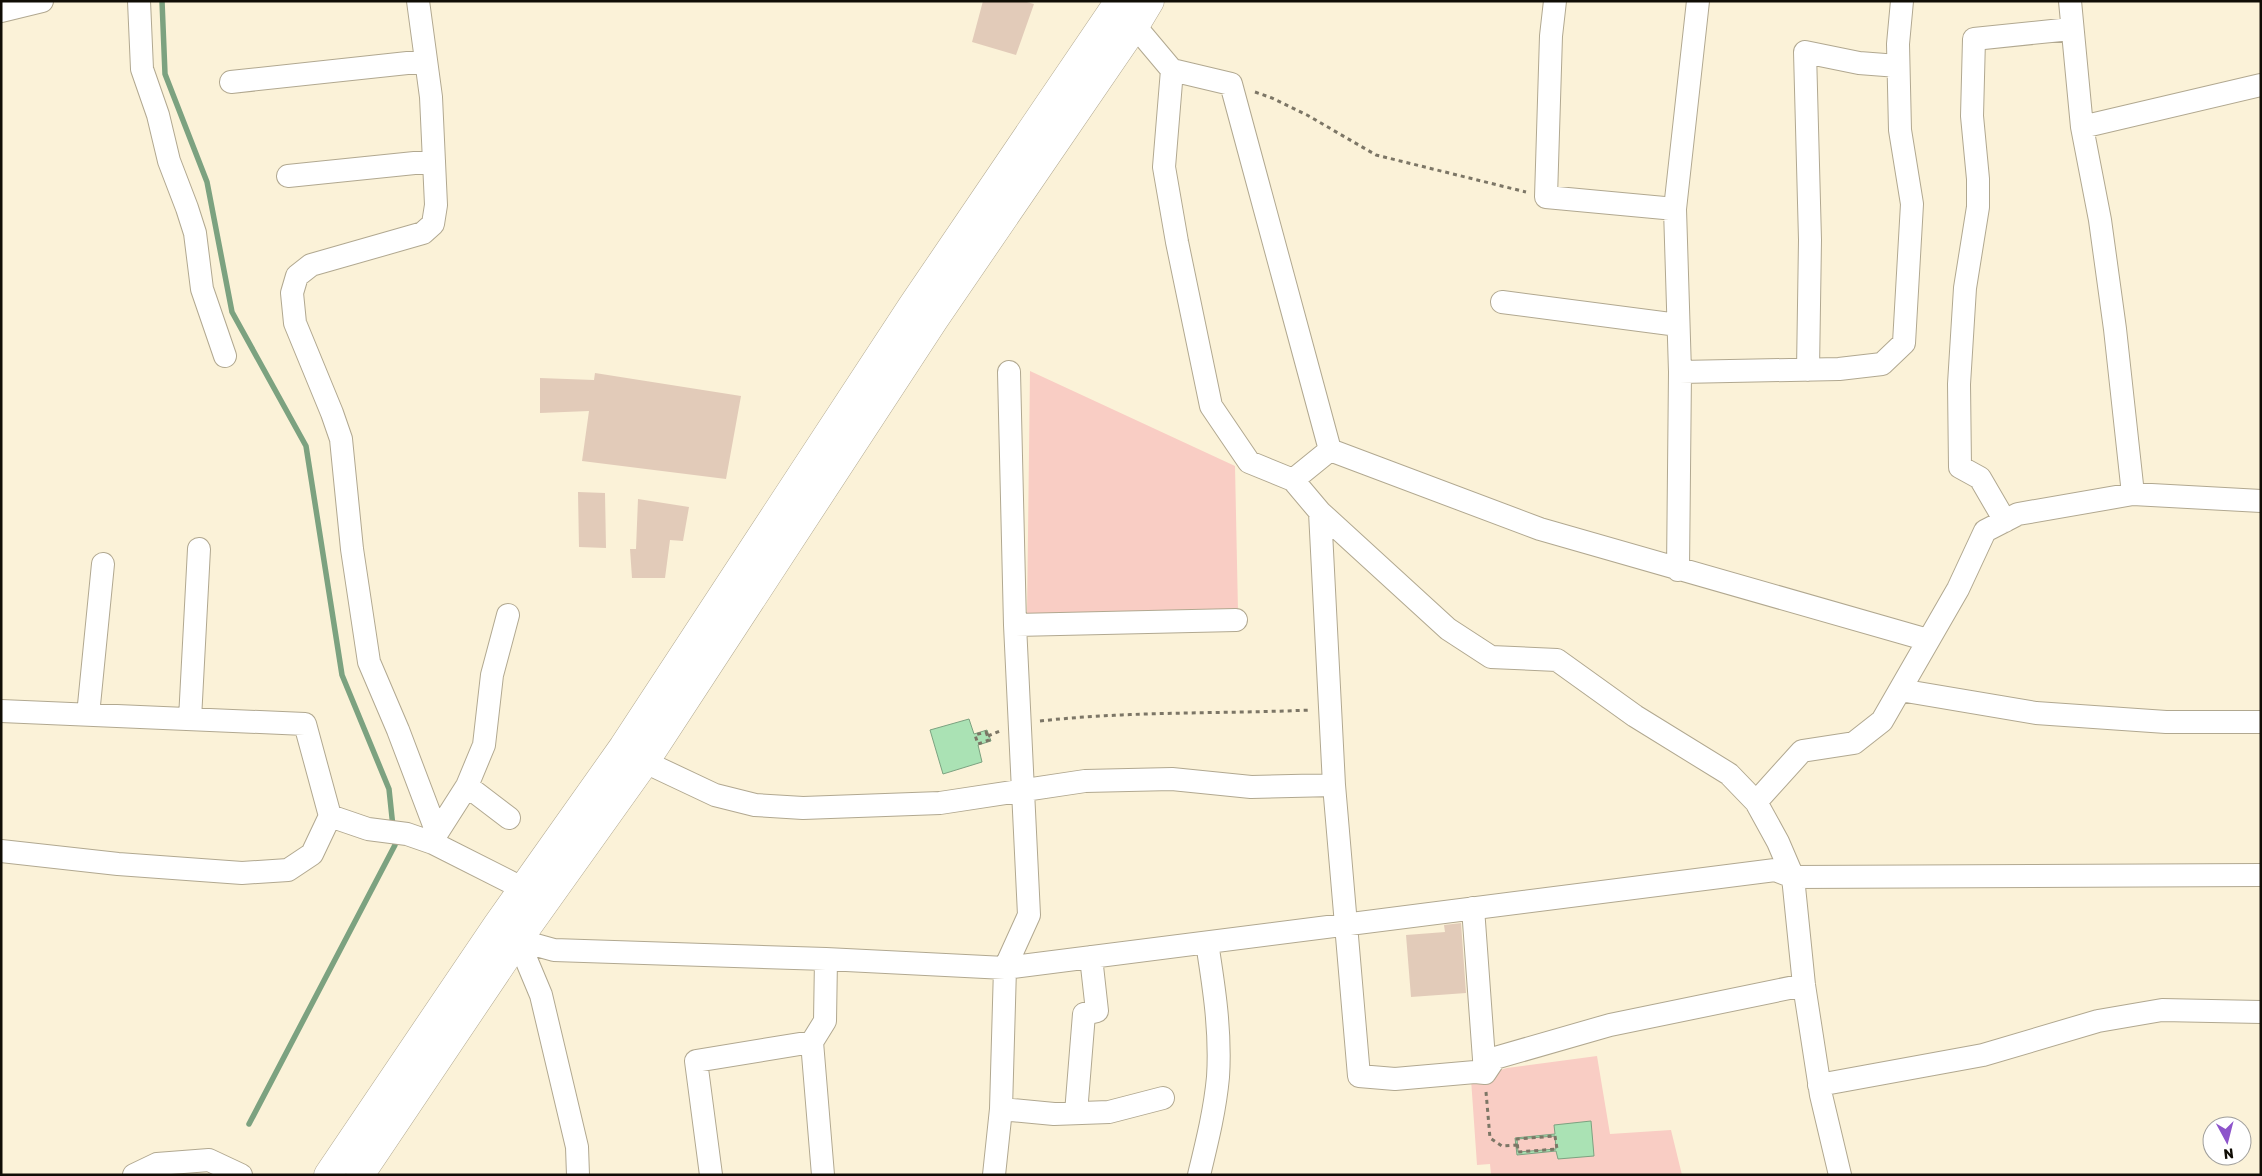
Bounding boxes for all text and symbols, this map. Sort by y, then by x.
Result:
north arrow [2202,1116,2252,1166]
text: N [2222,1144,2235,1162]

